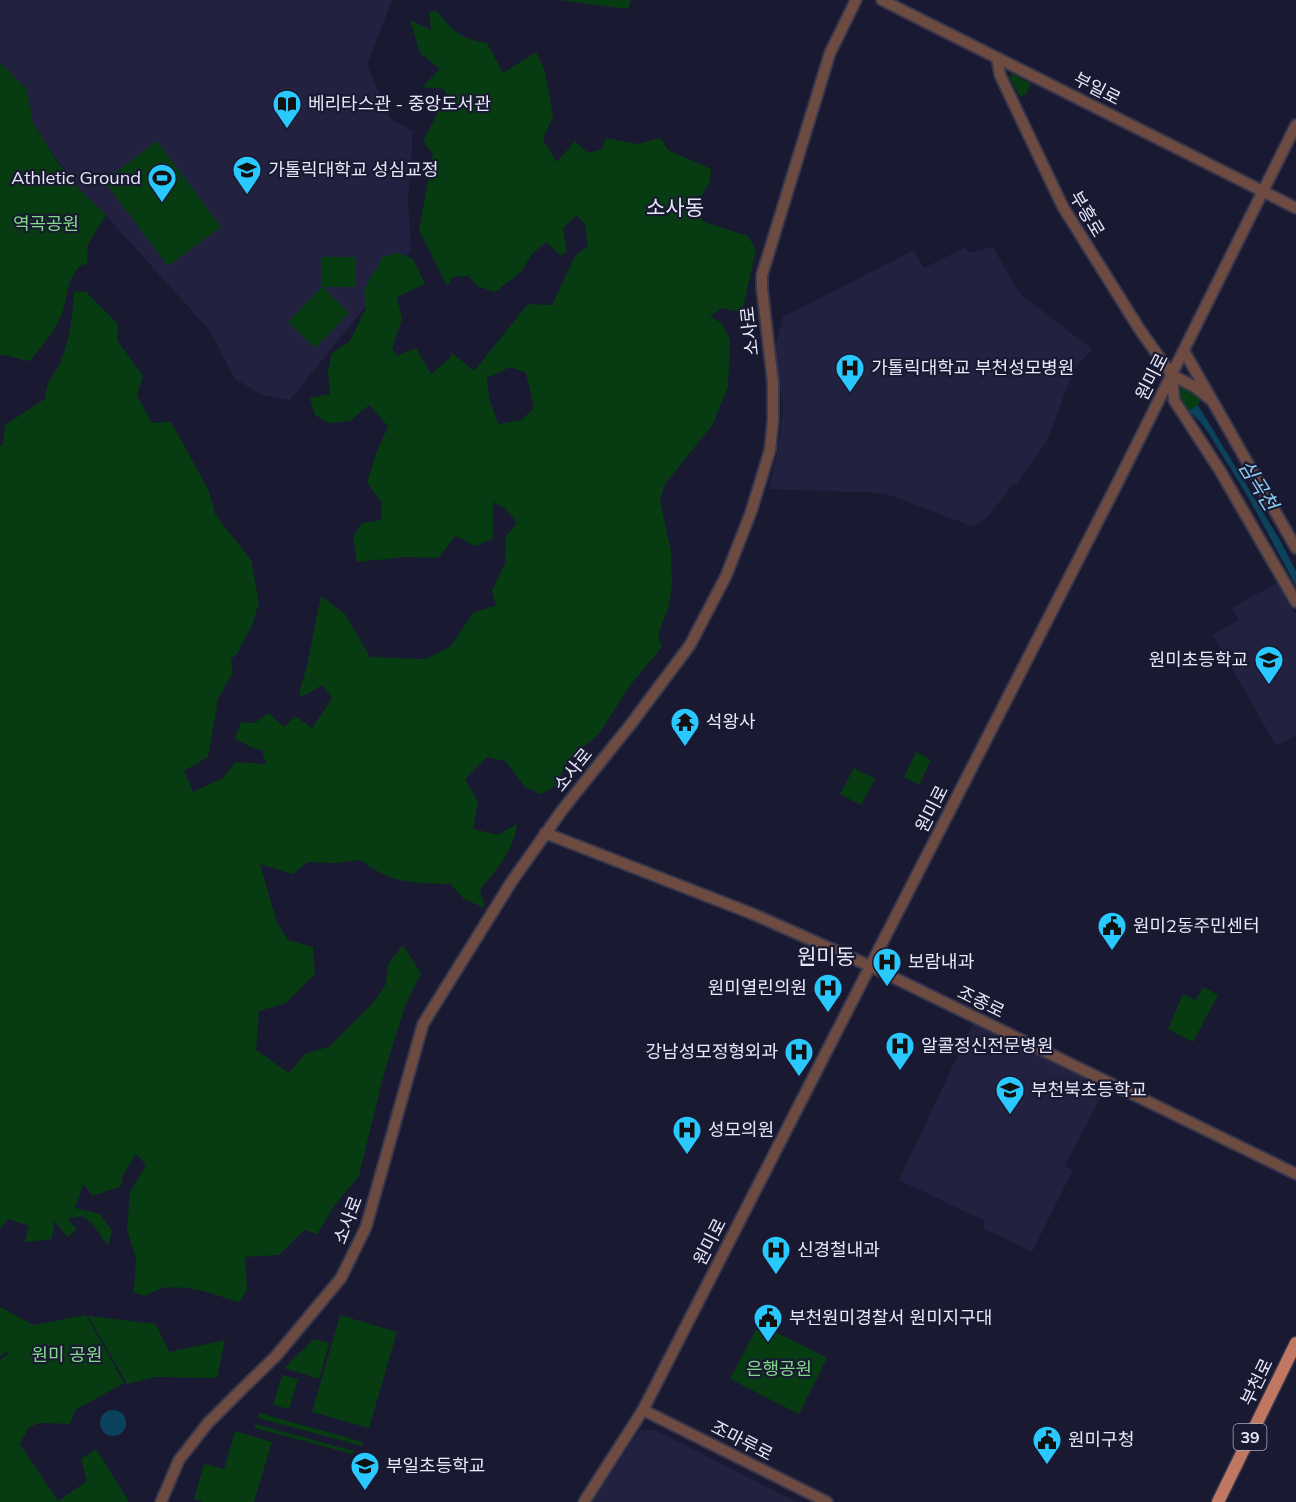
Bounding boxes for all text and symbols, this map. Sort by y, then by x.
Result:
street label: 부일로 [1070,67,1125,110]
library icon: 베리타스관 - 중앙도서관 [271,88,303,130]
place label: 베리타스관 - 중앙도서관 [308,92,491,115]
school or university icon: 가톨릭대학교 성심교정 [231,154,263,196]
place label: 가톨릭대학교 성심교정 [268,158,438,181]
sports icon: Athletic Ground [146,162,178,204]
place label: Athletic Ground [11,166,141,189]
street label: 부흥로 [1065,187,1110,241]
district label: 소사동 [646,194,704,220]
park label: 역곡공원 [13,212,79,235]
street label: 소사로 [735,305,764,357]
street label: 원미로 [1130,349,1173,404]
hospital icon: 가톨릭대학교 부천성모병원 [834,352,866,394]
place label: 가톨릭대학교 부천성모병원 [871,356,1074,379]
water label: 심곡천 [1233,455,1285,517]
school or university icon: 원미초등학교 [1253,644,1285,686]
place label: 원미초등학교 [1149,648,1248,671]
temple icon: 석왕사 [669,706,701,748]
place label: 석왕사 [706,710,756,733]
street label: 소사로 [548,743,597,796]
street label: 원미로 [910,781,953,836]
public building icon: 원미2동주민센터 [1096,910,1128,952]
place label: 원미2동주민센터 [1133,914,1260,937]
district label: 원미동 [797,943,855,969]
hospital icon: 보람내과 [871,946,903,988]
place label: 보람내과 [908,950,975,973]
hospital icon: 원미열린의원 [812,972,844,1014]
place label: 원미열린의원 [708,976,807,999]
street label: 조종로 [954,980,1009,1023]
hospital icon: 알콜정신전문병원 [884,1030,916,1072]
place label: 알콜정신전문병원 [921,1034,1053,1057]
hospital icon: 강남성모정형외과 [783,1036,815,1078]
place label: 강남성모정형외과 [646,1040,778,1063]
school or university icon: 부천북초등학교 [994,1074,1026,1116]
place label: 부천북초등학교 [1031,1078,1147,1101]
hospital icon: 성모의원 [671,1114,703,1156]
place label: 성모의원 [708,1118,774,1141]
street label: 소사로 [328,1193,367,1247]
street label: 원미로 [688,1214,731,1269]
hospital icon: 신경철내과 [760,1234,792,1276]
place label: 신경철내과 [797,1238,880,1261]
public building icon: 부천원미경찰서 원미지구대 [752,1302,784,1344]
place label: 부천원미경찰서 원미지구대 [789,1306,992,1329]
park label: 원미 공원 [32,1343,102,1366]
street label: 부천로 [1235,1354,1278,1409]
park label: 은행공원 [746,1357,812,1380]
street label: 조마루로 [707,1415,777,1466]
public building icon: 원미구청 [1031,1424,1063,1466]
road number: 39 [1234,1424,1266,1450]
place label: 원미구청 [1068,1428,1134,1451]
school or university icon: 부일초등학교 [349,1450,381,1492]
place label: 부일초등학교 [386,1454,485,1477]

